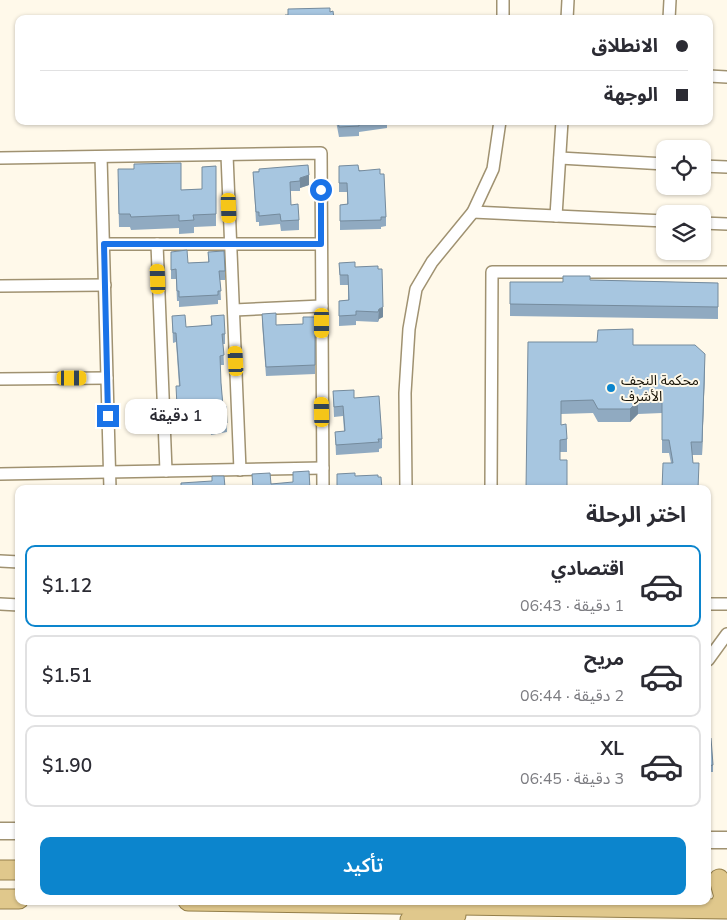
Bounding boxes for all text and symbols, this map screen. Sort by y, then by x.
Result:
text: الانطلاق [592,33,658,59]
text: الوجهة [604,82,658,108]
map controls [656,140,711,260]
button: locate [656,140,711,195]
route start [310,179,332,201]
car [220,193,237,223]
button: layers [656,205,711,260]
car [149,264,166,294]
car [314,308,329,338]
car [227,346,244,376]
car [57,371,87,386]
place label: محكمة النجف الأشرف [621,371,699,406]
marker: محكمة النجف الأشرف [605,382,617,394]
car [314,397,329,427]
callout: 1 دقيقة [126,398,228,434]
route end [97,405,119,427]
text: 1 دقيقة [150,405,202,427]
text: اختر الرحلة [586,500,686,530]
text: اقتصادي [551,556,624,582]
icon: car [639,564,684,609]
text: $1.12 [42,573,92,599]
text: 1 دقيقة · 06:43 [520,595,624,617]
text: مريح [584,646,624,672]
icon: car [639,654,684,699]
text: $1.51 [42,663,92,689]
text: 2 دقيقة · 06:44 [520,685,624,707]
text: XL [601,736,624,762]
icon: car [639,744,684,789]
text: $1.90 [42,753,92,779]
text: 3 دقيقة · 06:45 [520,768,624,790]
button: تأكيد [40,837,686,895]

